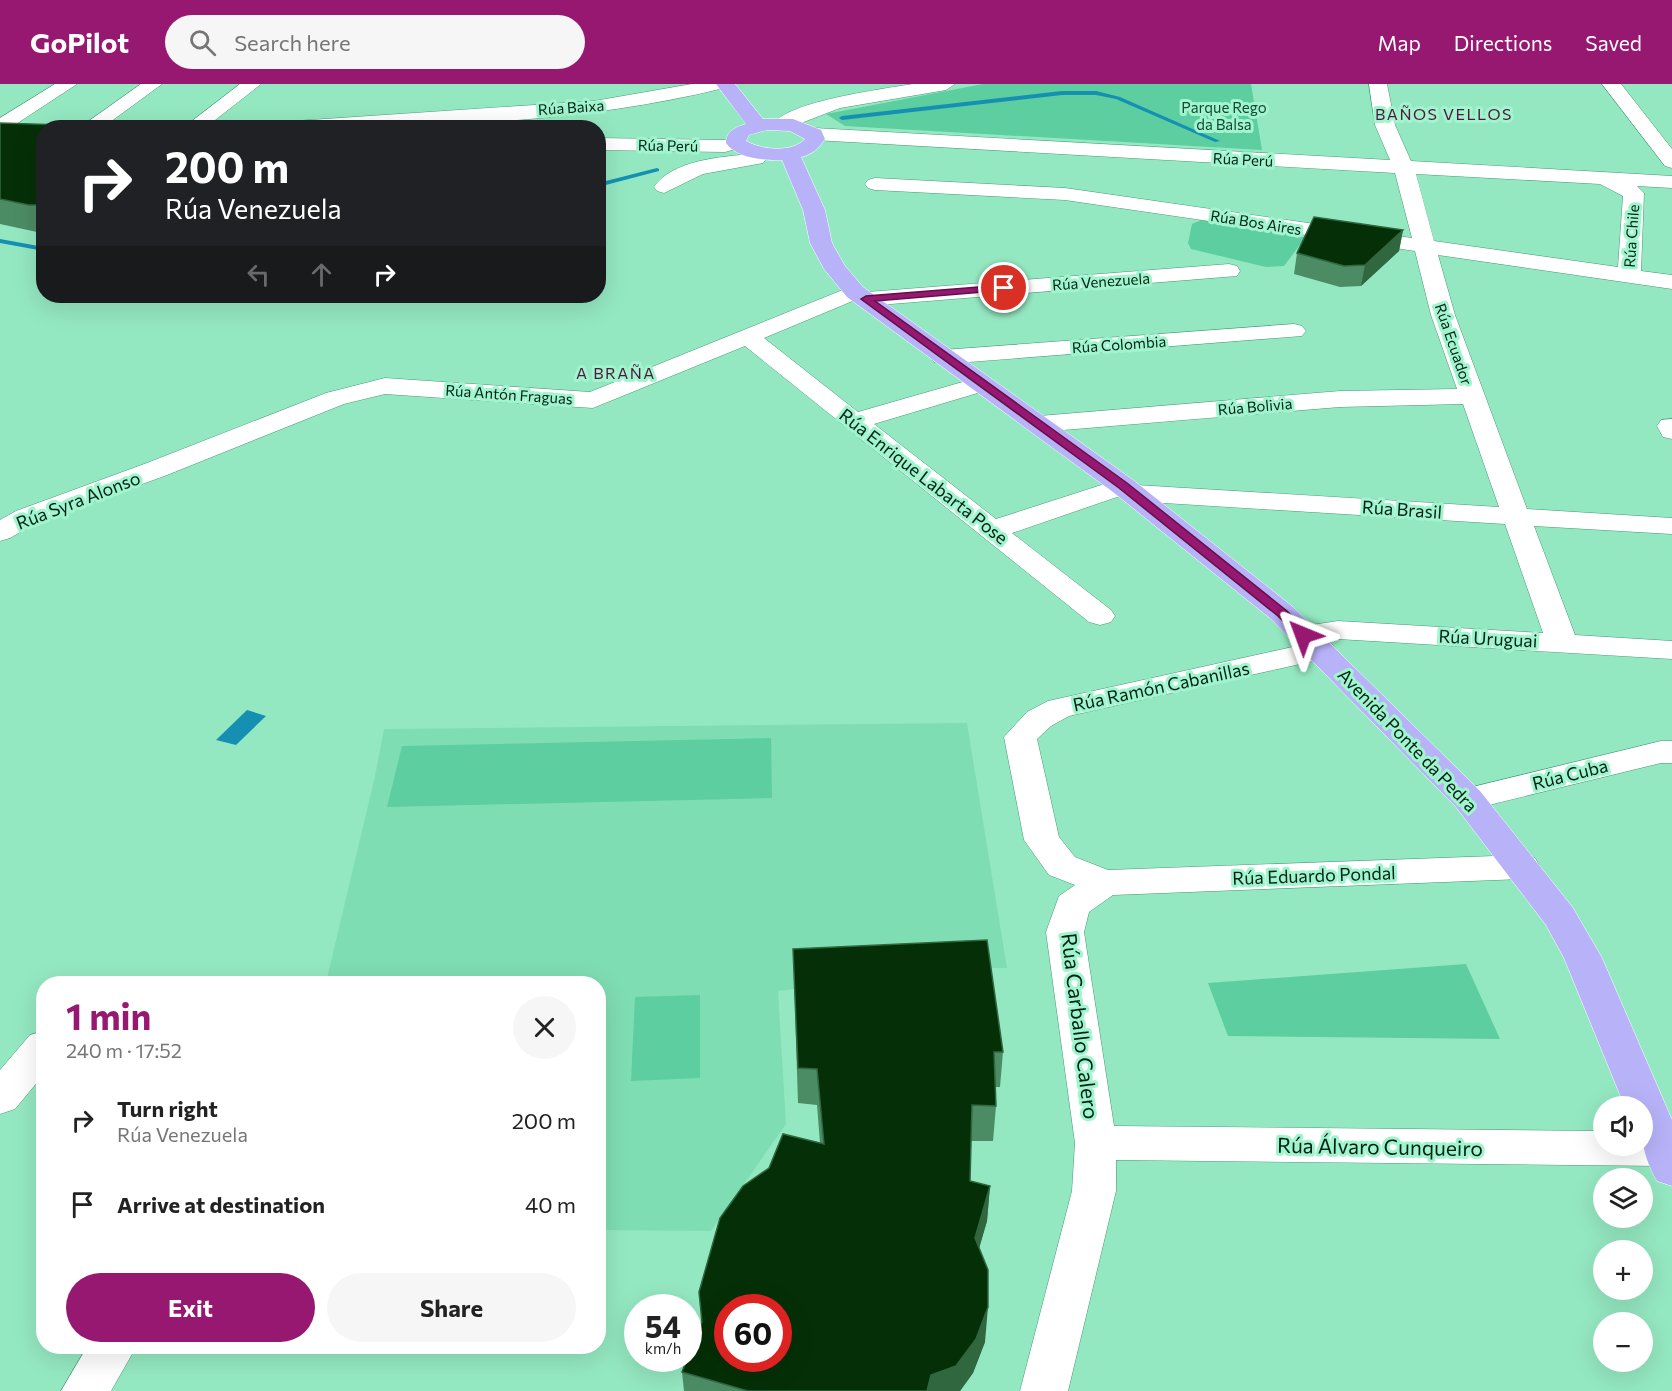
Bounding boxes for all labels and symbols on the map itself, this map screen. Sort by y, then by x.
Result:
street label: Rúa Baixa [537,96,605,118]
park label: Parque Rego da Balsa [1181,98,1267,133]
district label: BAÑOS VELLOS [1375,104,1513,123]
street label: Rúa Perú [638,135,698,155]
street label: Rúa Perú [1212,148,1274,170]
street label: Rúa Chile [1620,204,1642,268]
street label: Rúa Bos Aires [1209,206,1303,238]
pin [978,262,1029,313]
street label: Rúa Venezuela [1051,269,1151,293]
street label: Rúa Ecuador [1432,301,1476,387]
street label: Rúa Colombia [1071,332,1167,356]
district label: A BRAÑA [576,363,656,382]
street label: Rúa Antón Fraguas [445,381,574,407]
street label: Rúa Bolivia [1217,394,1293,418]
street label: Rúa Enrique Labarta Pose [835,403,1013,549]
street label: Rúa Syra Alonso [13,466,143,534]
street label: Rúa Brasil [1361,495,1443,523]
position arrow [1271,603,1335,667]
street label: Rúa Uruguai [1438,624,1538,652]
street label: Rúa Ramón Cabanillas [1071,657,1251,715]
street label: Avenida Ponte da Pedra [1334,664,1482,816]
street label: Rúa Cuba [1530,754,1610,794]
street label: Rúa Eduardo Pondal [1232,861,1396,889]
street label: Rúa Carballo Calero [1057,931,1105,1121]
street label: Rúa Álvaro Cunqueiro [1277,1132,1483,1160]
speed limit sign: 60 [714,1294,792,1372]

